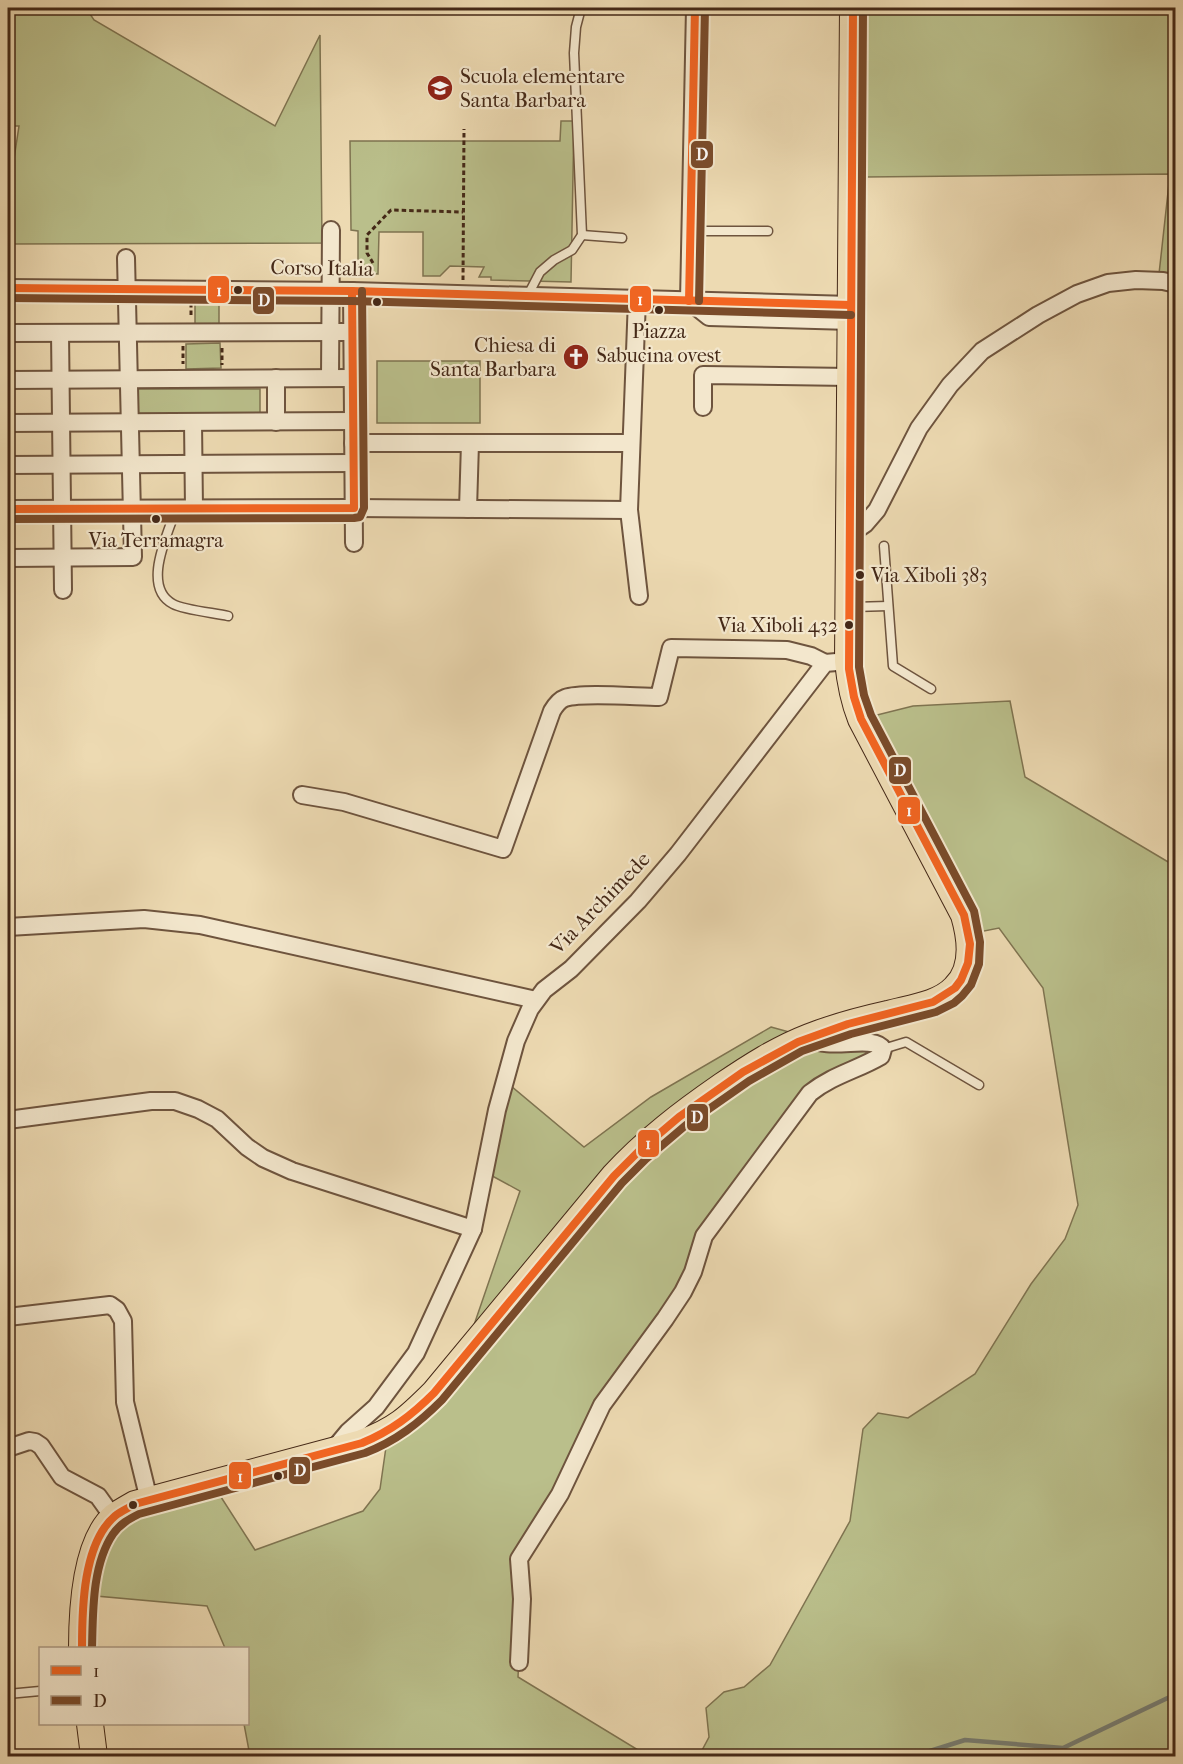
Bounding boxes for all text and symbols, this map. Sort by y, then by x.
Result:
place label: Scuola elementare Santa Barbara [460,64,625,112]
school or university icon: Scuola elementare Santa Barbara [425,73,455,103]
line badge: D [690,140,714,169]
text: D [696,145,708,164]
street label: Corso Italia [270,255,374,281]
line badge: 1 [207,275,230,304]
text: 1 [216,281,222,300]
unlabelled marker [232,284,244,296]
line badge: 1 [629,285,652,313]
line badge: D [252,286,275,315]
text: 1 [637,290,643,309]
text: D [258,291,270,310]
unlabelled marker [371,296,383,308]
marker: Piazza Sabucina ovest [653,304,665,316]
place label: Piazza Sabucina ovest [597,320,721,367]
place label: Chiesa di Santa Barbara [430,333,556,381]
church icon: Chiesa di Santa Barbara [561,342,591,372]
marker: Via Terramagra [150,513,162,525]
place label: Via Terramagra [88,529,224,552]
place label: Via Xiboli 383 [870,564,987,587]
marker: Via Xiboli 383 [854,569,866,581]
place label: Via Xiboli 432 [717,614,838,637]
marker: Via Xiboli 432 [843,619,855,631]
line badge: D [888,756,912,785]
text: D [894,761,906,780]
line badge: 1 [897,796,921,825]
text: 1 [906,801,912,820]
street label: Via Archimede [544,847,655,960]
line badge: D [686,1103,709,1132]
text: D [691,1108,703,1127]
line badge: 1 [637,1129,660,1158]
text: 1 [645,1134,651,1153]
line badge: D [288,1456,311,1485]
line badge: 1 [228,1461,252,1490]
text: D [294,1461,306,1480]
text: 1 [237,1467,243,1486]
unlabelled marker [272,1470,284,1482]
unlabelled marker [127,1499,139,1511]
legend [39,1647,249,1725]
text: 1 [93,1661,99,1682]
text: D [93,1691,107,1712]

